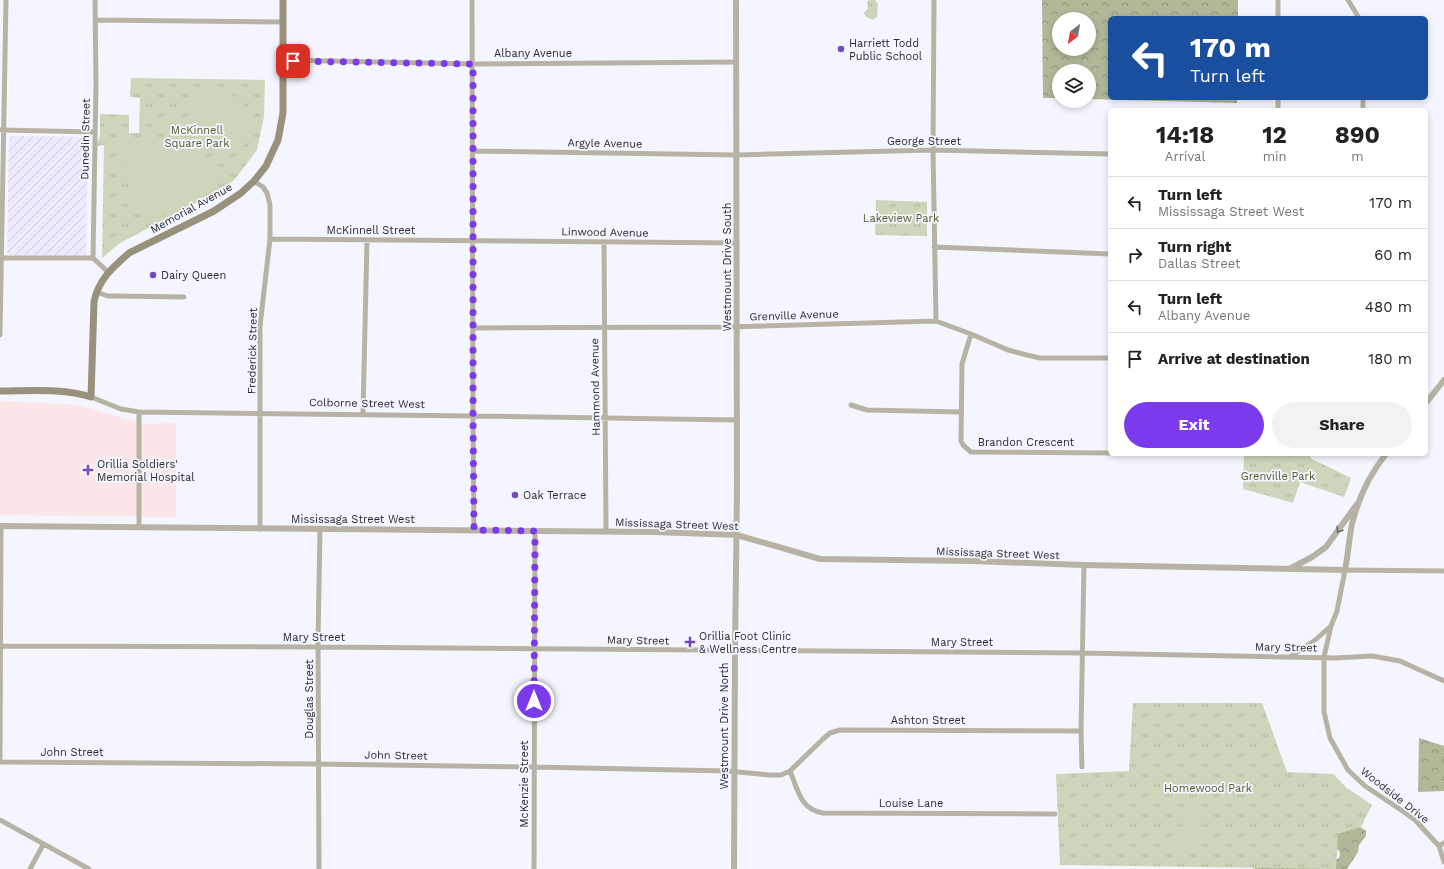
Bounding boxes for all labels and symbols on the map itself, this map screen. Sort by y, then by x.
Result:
north arrow [1052,12,1096,56]
place label: Harriett Todd Public School [849,37,923,63]
pin [276,44,310,78]
marker: Harriett Todd Public School [836,44,846,54]
street label: Albany Avenue [494,47,572,60]
street label: Dunedin Street [78,98,93,180]
park label: McKinnell Square Park [164,124,230,150]
street label: George Street [887,135,961,148]
street label: Argyle Avenue [567,136,643,151]
street label: Memorial Avenue [148,181,234,236]
street label: Westmount Drive South [721,203,734,331]
park label: Lakeview Park [863,212,939,225]
street label: McKinnell Street [327,224,416,237]
street label: Linwood Avenue [561,225,649,240]
place label: Dairy Queen [161,269,226,282]
marker: Dairy Queen [148,270,158,280]
street label: Frederick Street [245,307,260,394]
street label: Grenville Avenue [749,307,839,324]
street label: Hammond Avenue [588,338,603,436]
street label: Colborne Street West [309,396,425,411]
street label: Brandon Crescent [978,436,1075,449]
place label: Orillia Soldiers' Memorial Hospital [97,458,195,484]
marker: Orillia Soldiers' Memorial Hospital [82,464,94,476]
park label: Grenville Park [1241,470,1315,483]
place label: Oak Terrace [523,489,586,502]
marker: Oak Terrace [510,490,520,500]
street label: Mississaga Street West [291,513,415,526]
street label: Mississaga Street West [615,516,739,533]
one-way arrow [1337,525,1344,532]
street label: Mississaga Street West [936,545,1060,562]
place label: Orillia Foot Clinic & Wellness Centre [699,630,797,656]
street label: Mary Street [283,631,346,644]
street label: Mary Street [607,633,670,648]
marker: Orillia Foot Clinic & Wellness Centre [684,636,696,648]
street label: Mary Street [931,636,994,649]
street label: Mary Street [1255,640,1318,655]
street label: Douglas Street [303,659,316,739]
street label: Westmount Drive North [718,662,731,790]
position arrow [513,680,555,722]
street label: Ashton Street [891,714,966,727]
street label: McKenzie Street [518,740,531,828]
street label: John Street [40,746,104,759]
street label: John Street [364,748,428,763]
street label: Woodside Drive [1358,765,1432,826]
park label: Homewood Park [1164,782,1252,795]
street label: Louise Lane [879,797,943,810]

